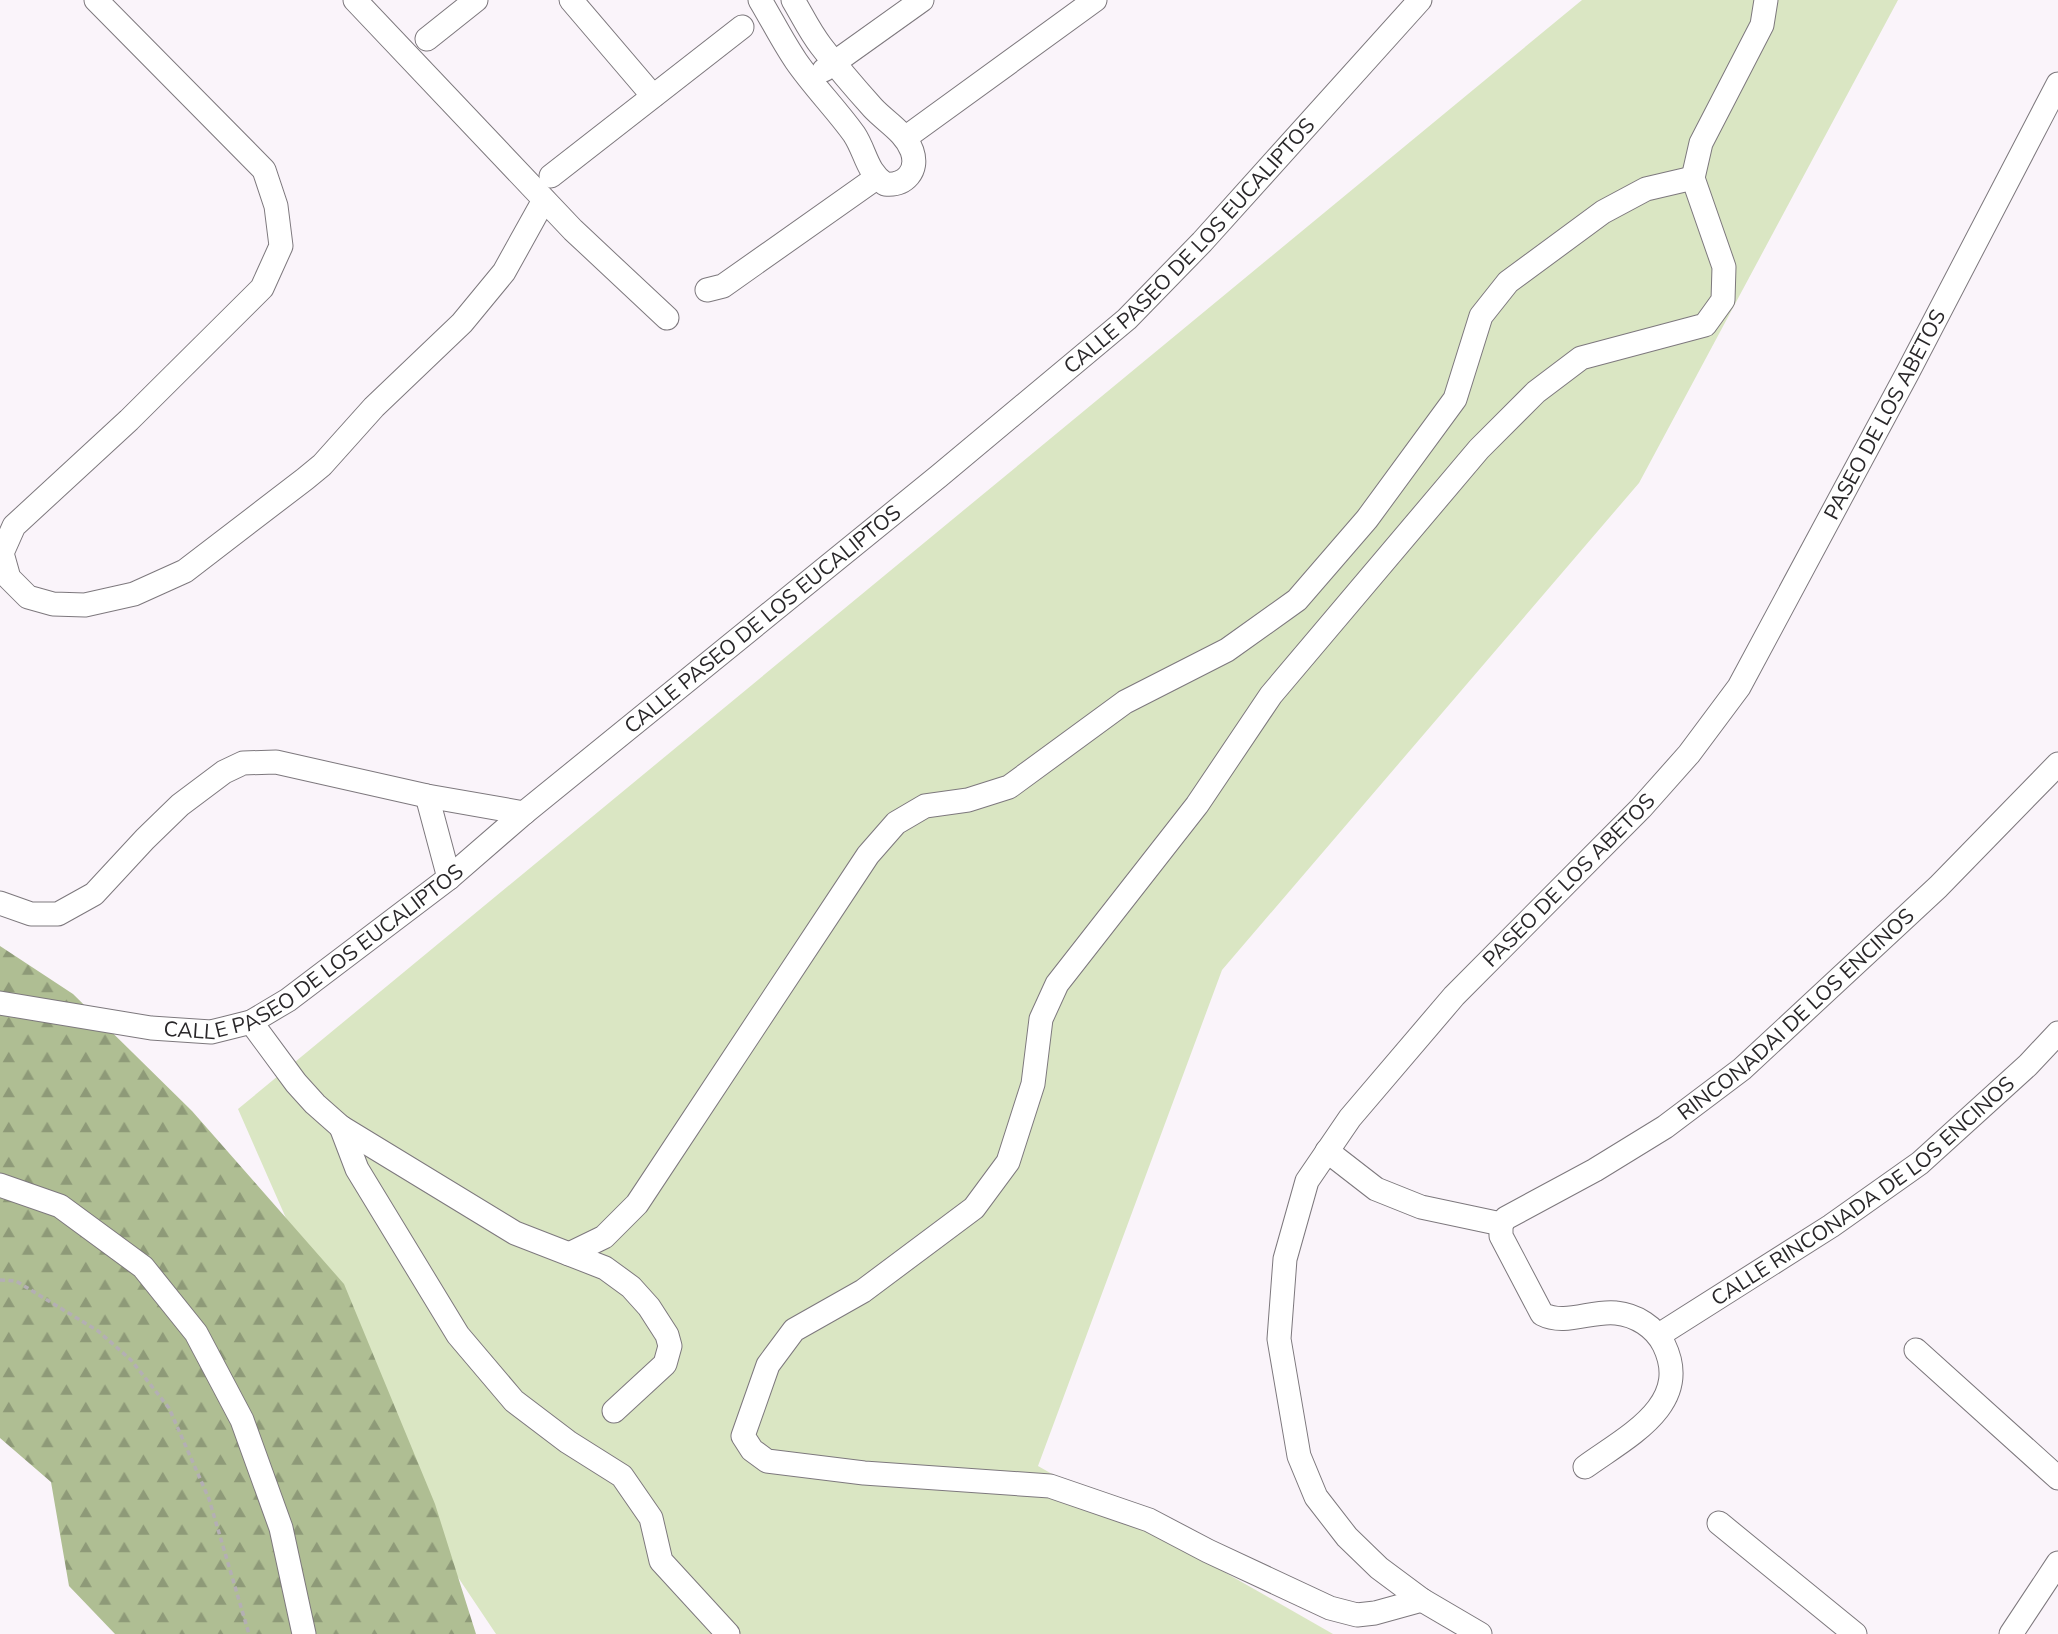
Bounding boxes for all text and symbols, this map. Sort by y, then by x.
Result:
street label: CALLE PASEO DE LOS EUCALIPTOS [1058,112,1321,380]
street label: PASEO DE LOS ABETOS [1817,305,1952,524]
street label: CALLE PASEO DE LOS EUCALIPTOS [618,499,907,740]
street label: PASEO DE LOS ABETOS [1476,787,1661,973]
street label: CALLE PASEO DE LOS EUCALIPTOS [163,858,469,1046]
street label: RINCONADAI DE LOS ENCINOS [1672,902,1920,1127]
street label: CALLE RINCONADA DE LOS ENCINOS [1706,1070,2021,1312]

